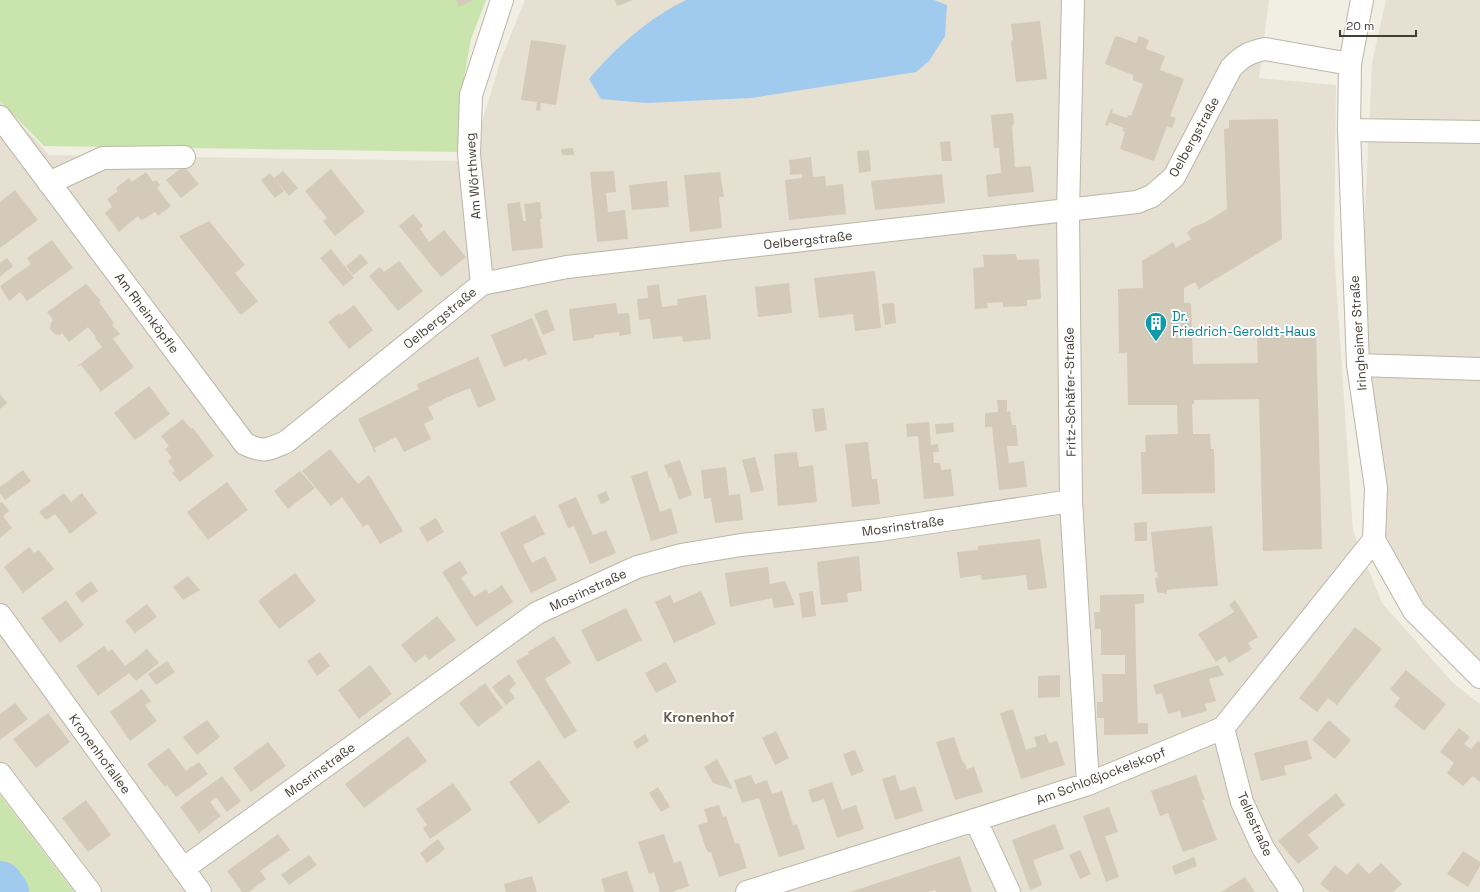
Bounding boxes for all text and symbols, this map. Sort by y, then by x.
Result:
scale bar [1340,12,1416,38]
text: 20 m [1346,18,1374,34]
street label: Oelbergstraße [1165,94,1223,180]
street label: Am Wörthweg [461,132,485,220]
street label: Oelbergstraße [763,227,853,253]
street label: Am Rheinköpfle [111,269,183,357]
street label: Iringheimer Straße [1345,275,1371,391]
street label: Oelbergstraße [400,283,480,353]
place label: Dr. Friedrich-Geroldt-Haus [1172,308,1316,340]
building icon: Dr. Friedrich-Geroldt-Haus [1143,310,1169,343]
street label: Fritz-Schäfer-Straße [1060,327,1080,457]
street label: Mosrinstraße [861,512,945,540]
street label: Mosrinstraße [547,565,629,615]
district label: Kronenhof [663,708,735,726]
street label: Kronenhofallee [65,711,135,797]
street label: Mosrinstraße [281,739,359,801]
street label: Am Schloßjockelskopf [1034,743,1169,809]
street label: Tellestraße [1233,789,1277,859]

